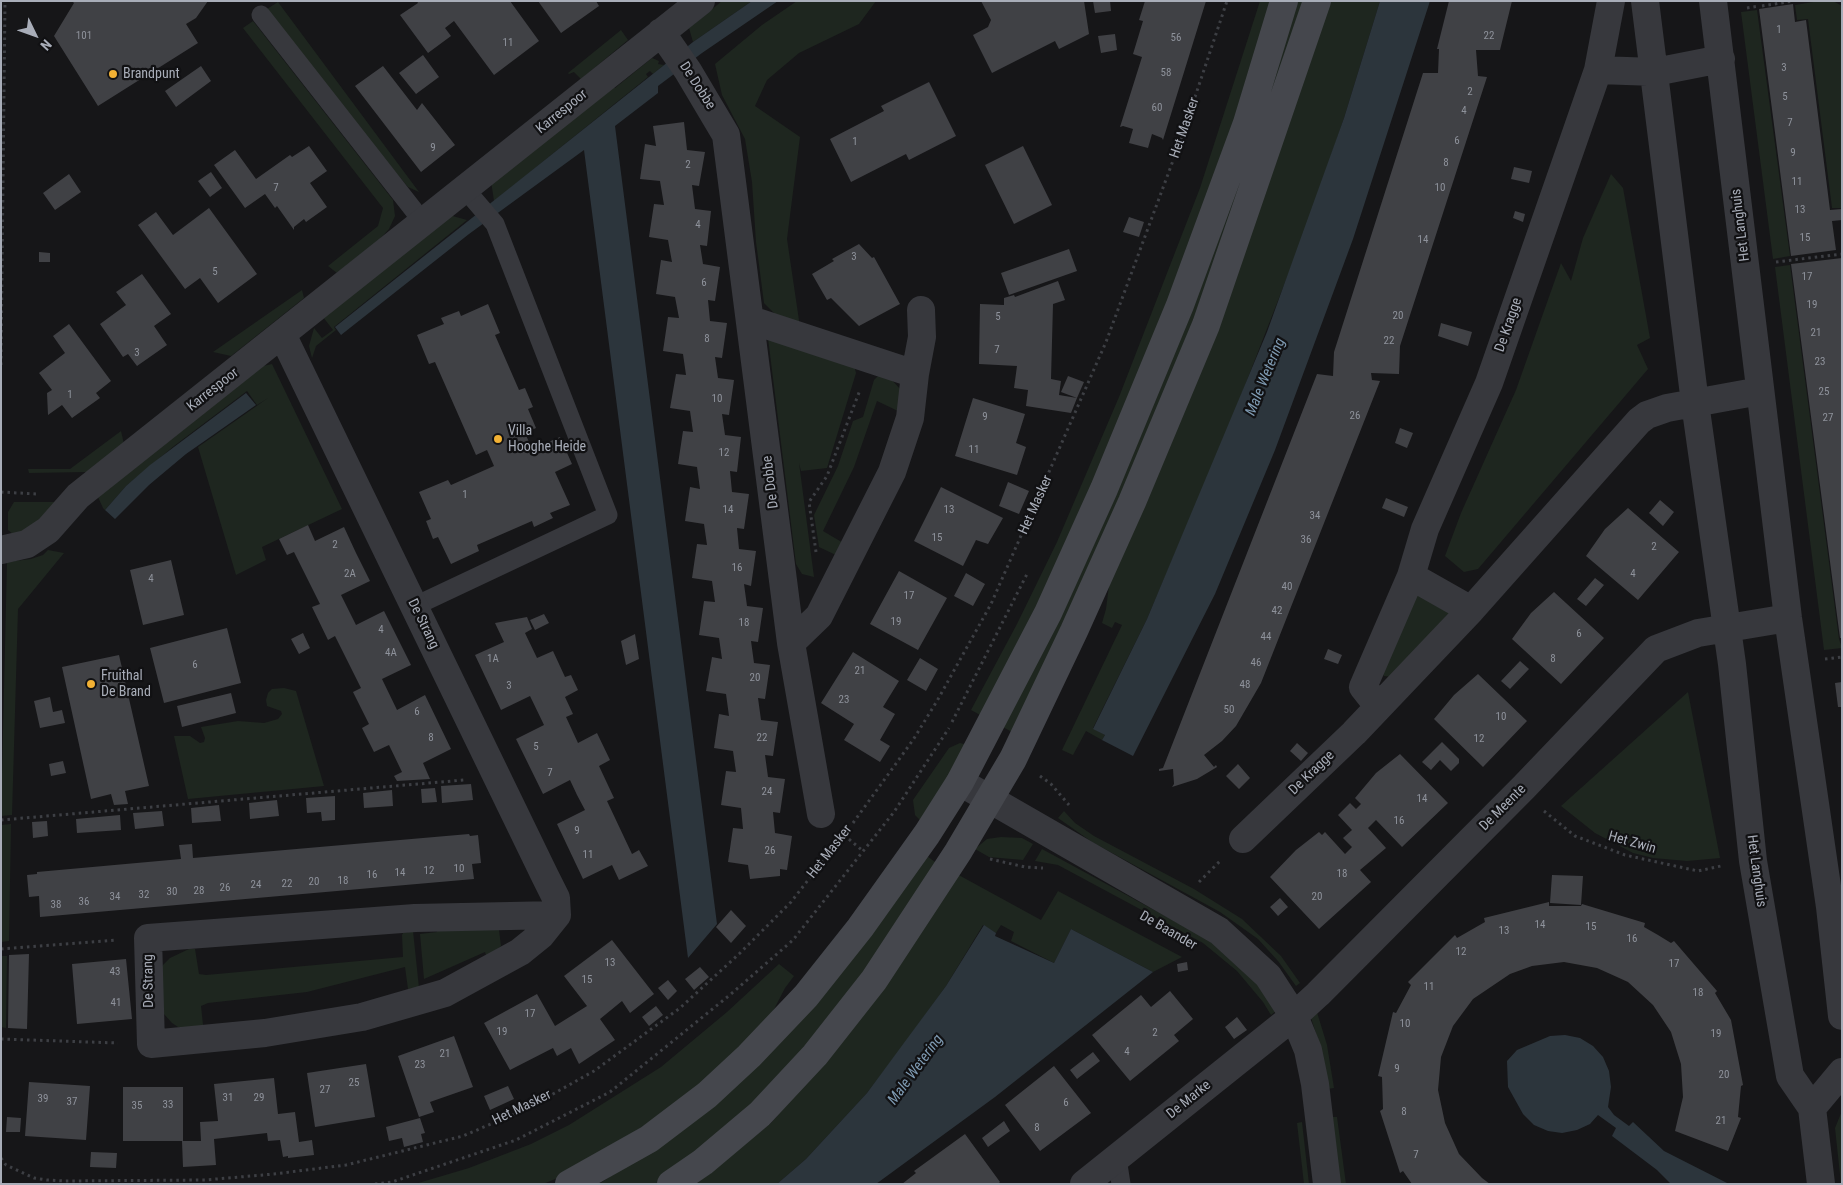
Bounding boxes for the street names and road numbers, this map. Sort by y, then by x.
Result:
street label: De Dobbe [675,59,719,113]
street label: Karrespoor [533,86,591,138]
street label: Het Masker [1167,95,1203,161]
street label: Het Langhuis [1728,188,1754,262]
street label: De Kragge [1492,296,1526,354]
street label: Karrespoor [184,365,242,415]
street label: De Dobbe [759,455,783,509]
street label: Het Masker [1015,473,1057,537]
street label: De Strang [404,596,442,652]
street label: De Kragge [1286,747,1338,799]
street label: De Meente [1476,781,1530,835]
street label: Het Masker [804,822,856,882]
street label: Het Zwin [1606,828,1658,858]
street label: Het Langhuis [1743,834,1769,908]
street label: De Baander [1136,908,1200,954]
street label: De Strang [140,954,158,1008]
street label: De Marke [1163,1077,1215,1123]
street label: Het Masker [490,1087,554,1129]

